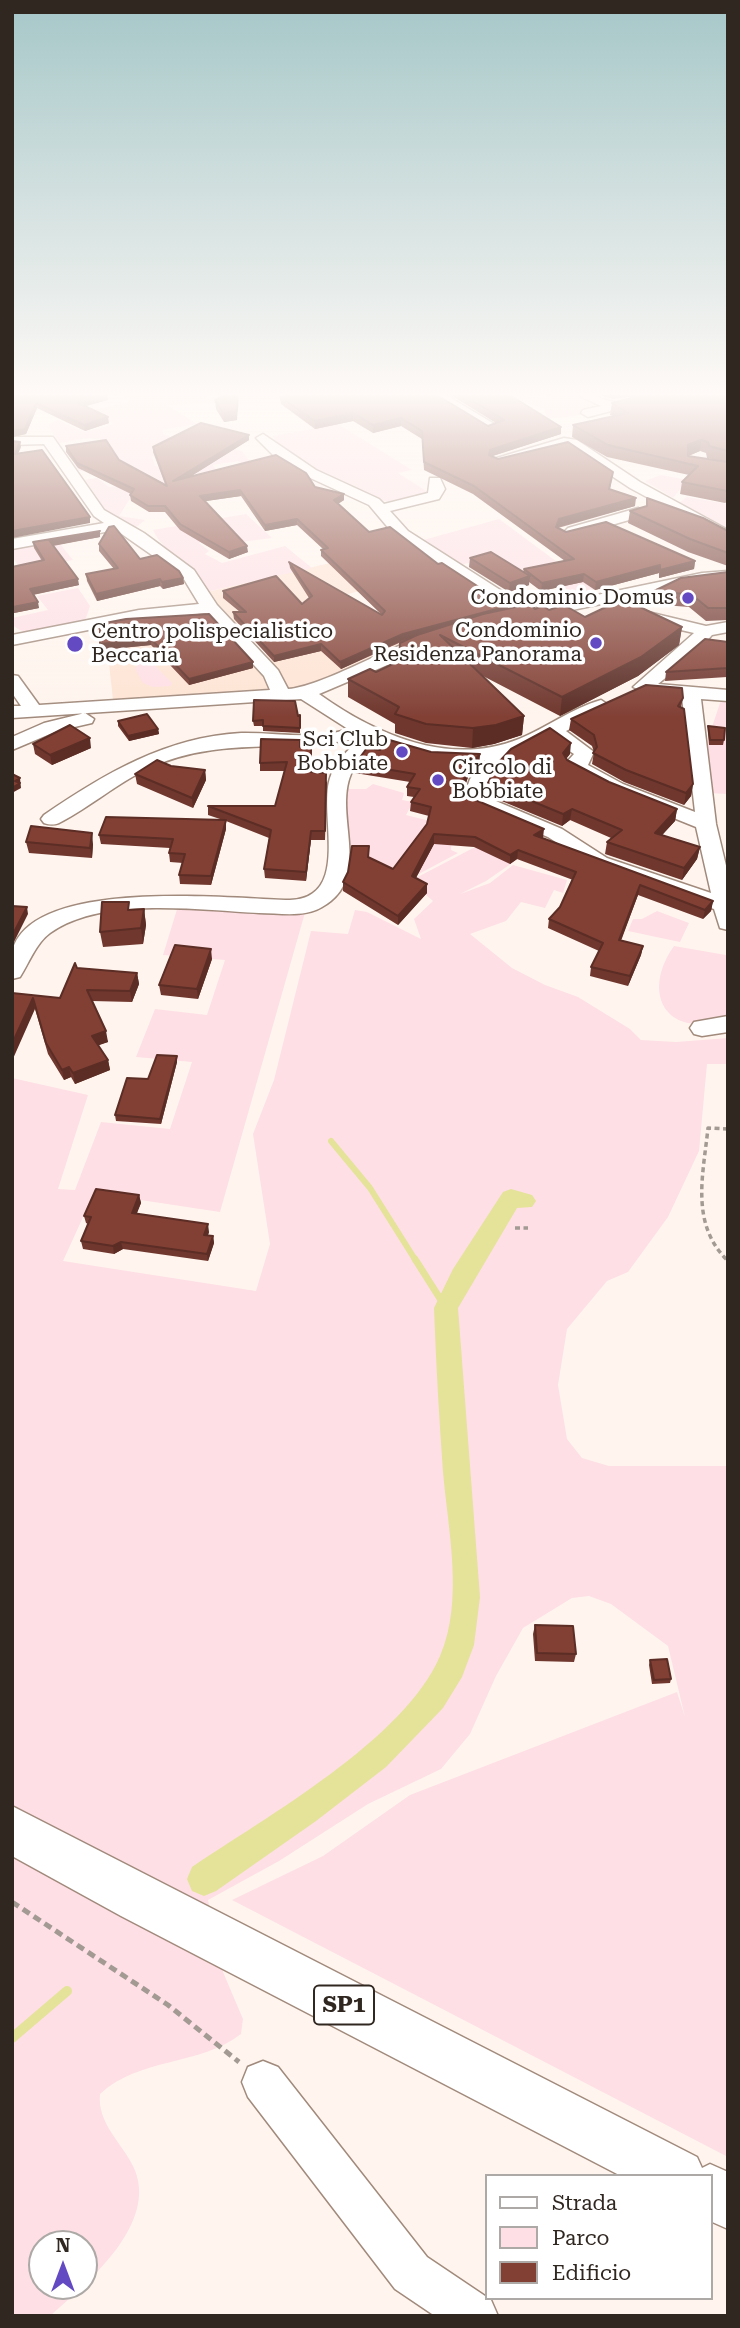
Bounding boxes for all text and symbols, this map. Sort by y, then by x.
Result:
place label: Condominio Domus [470,585,674,611]
marker: Condominio Domus [680,590,696,606]
place label: Condominio Residenza Panorama [373,618,582,668]
place label: Centro polispecialistico Beccaria [91,619,333,669]
marker: Centro polispecialistico Beccaria [65,634,85,654]
marker: Condominio Residenza Panorama [588,635,604,651]
place label: Sci Club Bobbiate [297,727,388,777]
marker: Sci Club Bobbiate [394,744,410,760]
place label: Circolo di Bobbiate [452,755,552,805]
marker: Circolo di Bobbiate [430,772,446,788]
road number: SP1 [314,1986,374,2024]
legend [484,2174,712,2300]
text: Strada [552,2191,617,2215]
text: Parco [552,2226,609,2250]
north arrow [28,2230,98,2300]
text: N [56,2234,70,2257]
text: Edificio [552,2261,631,2285]

